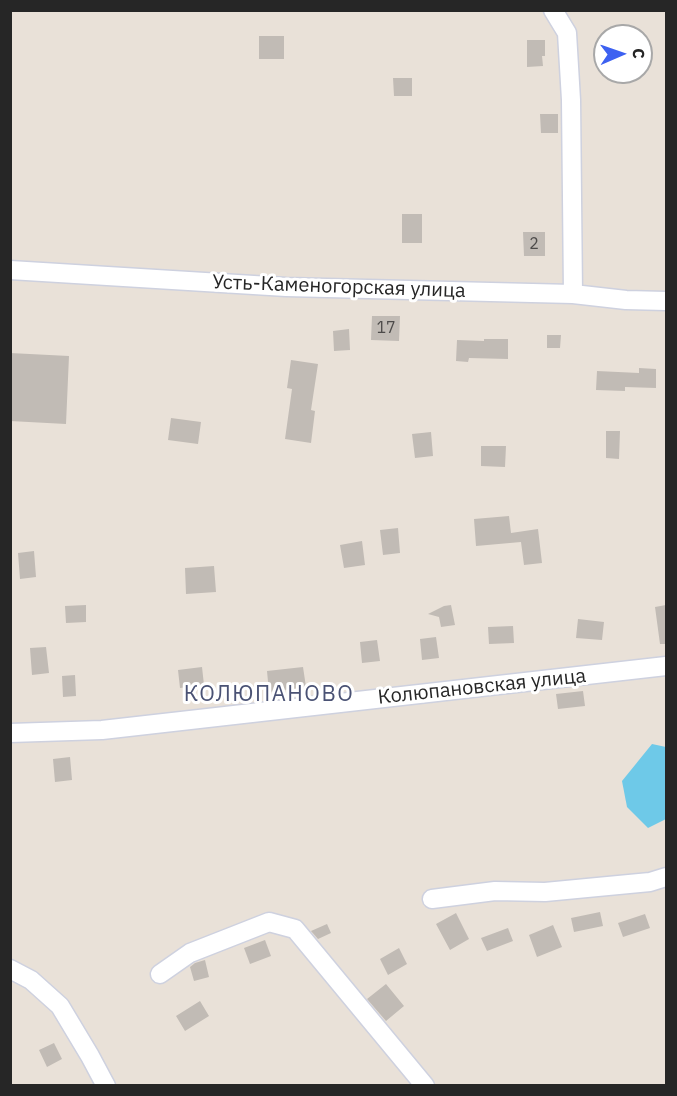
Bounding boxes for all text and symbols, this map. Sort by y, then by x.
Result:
north arrow [593,24,653,84]
text: С [629,48,649,59]
house number: 2 [529,234,539,254]
street label: Усть-Каменогорская улица [212,271,466,303]
house number: 17 [376,318,396,338]
street label: Колюпановская улица [377,664,587,710]
district label: КОЛЮПАНОВО [184,682,354,708]

